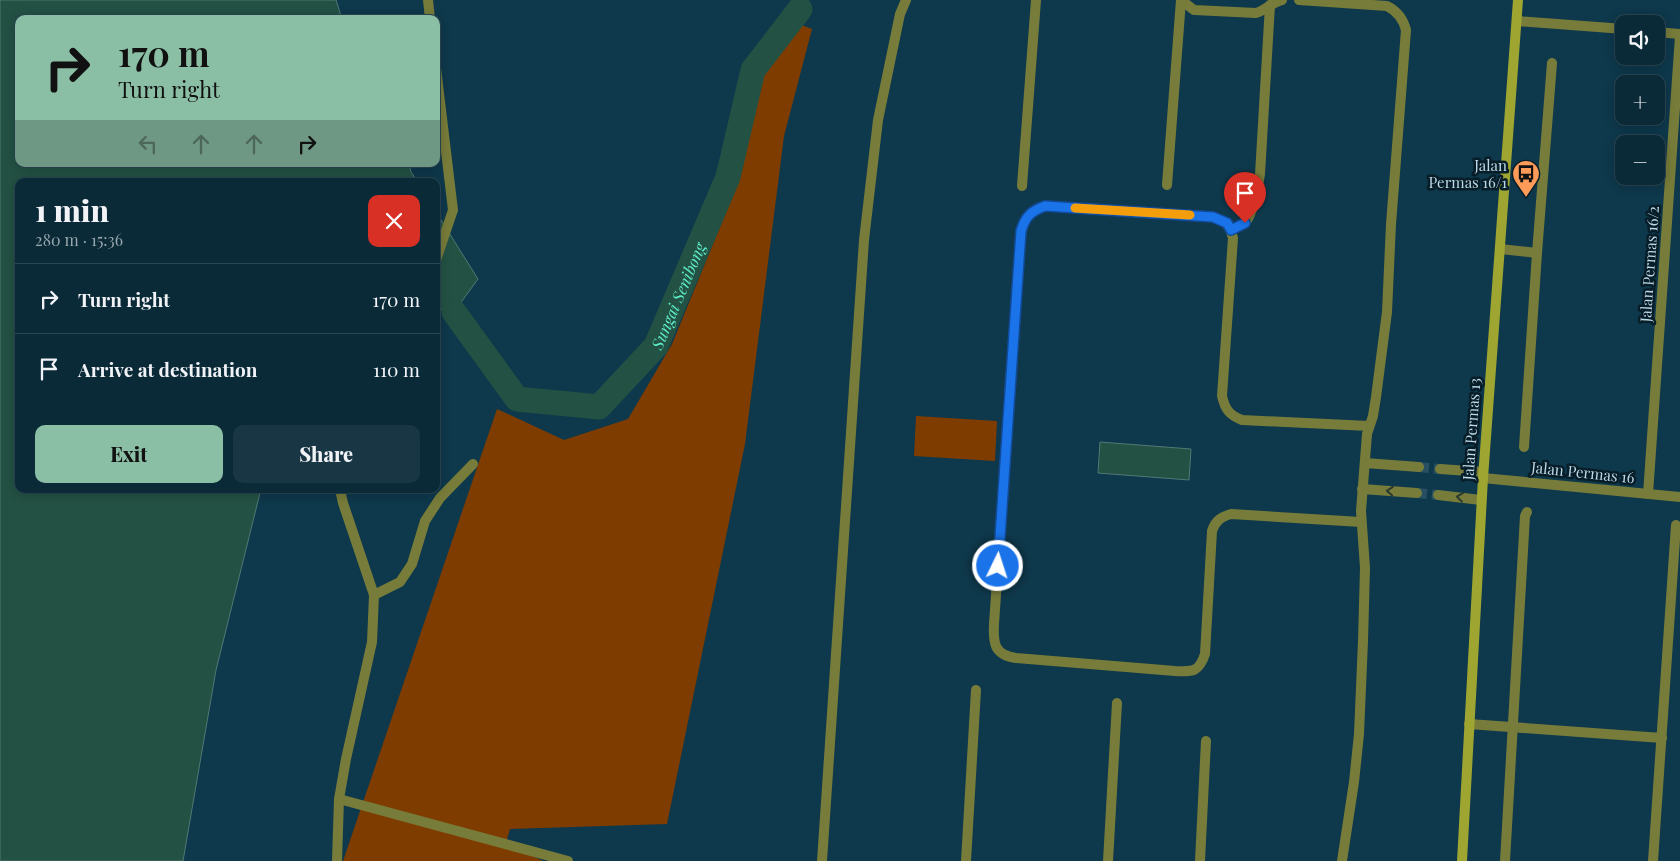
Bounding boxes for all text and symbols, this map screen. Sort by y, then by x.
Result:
map controls [1615,15,1665,185]
button: sound [1615,15,1665,65]
text: 170 m [118,29,210,76]
icon: right [35,35,100,100]
text: Turn right [118,74,220,104]
button: + [1615,75,1665,125]
icon: left [134,130,162,158]
icon: ahead [187,130,215,158]
icon: ahead [240,130,268,158]
icon: right [293,130,321,158]
button: − [1615,135,1665,185]
place label: Jalan Permas 16/1 [1428,155,1507,192]
bus stop icon: Jalan Permas 16/1 [1511,159,1541,198]
pin [1224,172,1266,223]
icon: arrive [1231,179,1259,207]
text: 1 min [35,190,109,230]
button: close [368,195,420,247]
street label: Jalan Permas 16/2 [1635,205,1663,324]
text: 280 m · 15:36 [35,229,123,250]
water label: Sungai Senibong [645,237,710,353]
icon: right [35,285,63,313]
text: Turn right [78,286,170,312]
text: 170 m [372,286,420,312]
icon: arrive [35,355,63,383]
text: Arrive at destination [78,356,258,382]
text: 110 m [373,356,420,382]
street label: Jalan Permas 13 [1457,377,1485,482]
button: Exit [35,425,223,483]
button: Share [233,425,420,483]
street label: Jalan Permas 16 [1529,457,1636,487]
one-way arrow [1385,486,1393,497]
one-way arrow [1455,492,1463,503]
position arrow [971,539,1023,591]

